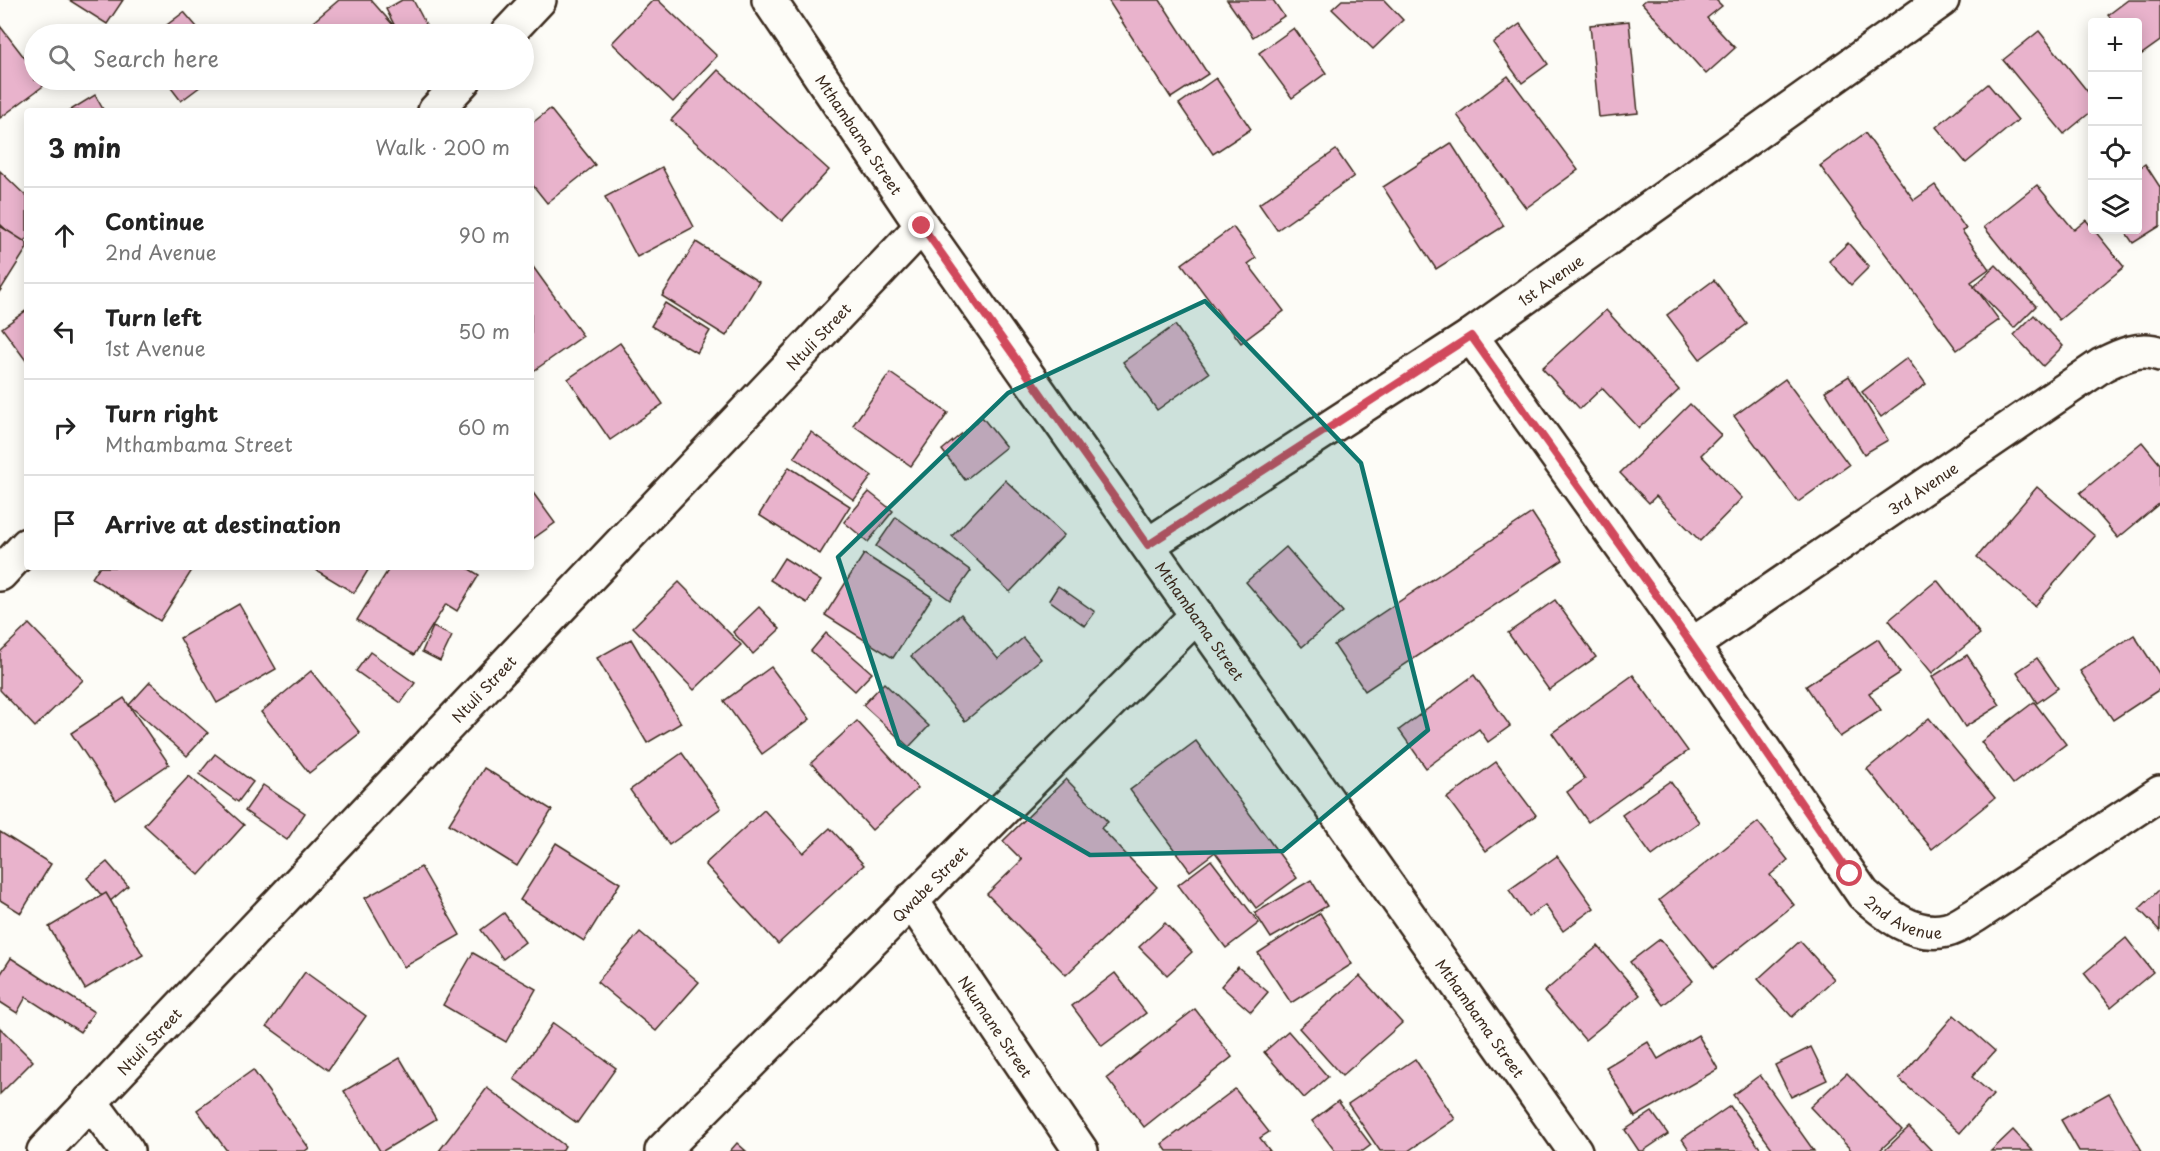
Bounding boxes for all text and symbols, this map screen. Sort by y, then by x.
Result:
map controls [2088,18,2142,234]
button: + [2088,18,2142,72]
search box [24,24,534,90]
icon: search [45,41,78,74]
text: Search here [93,41,219,74]
street label: Mthambama Street [811,69,909,199]
button: − [2088,72,2142,126]
button: locate [2088,126,2142,180]
text: 3 min [48,128,121,167]
text: Walk · 200 m [375,132,510,162]
button: layers [2088,180,2142,234]
text: Continue [105,204,204,237]
route end [908,212,934,238]
icon: ahead [48,219,81,252]
text: 90 m [459,220,510,250]
text: 2nd Avenue [105,237,217,267]
street label: 1st Avenue [1513,248,1588,311]
street label: Ntuli Street [780,297,855,375]
text: Turn left [105,300,202,333]
icon: left [48,315,81,348]
text: 50 m [458,316,510,346]
text: 1st Avenue [105,333,206,363]
text: Turn right [105,396,218,429]
icon: right [48,411,81,444]
text: 60 m [458,412,510,442]
text: Mthambama Street [105,429,293,459]
street label: 3rd Avenue [1883,456,1962,520]
icon: arrive [48,507,81,540]
text: Arrive at destination [105,507,341,540]
street label: Mthambama Street [1151,556,1251,685]
street label: Ntuli Street [446,650,521,727]
street label: Qwabe Street [886,840,972,927]
route start [1836,860,1862,886]
street label: 2nd Avenue [1860,889,1943,943]
street label: Mthambama Street [1431,953,1531,1082]
street label: Nkumane Street [953,970,1039,1081]
street label: Ntuli Street [111,1002,186,1080]

